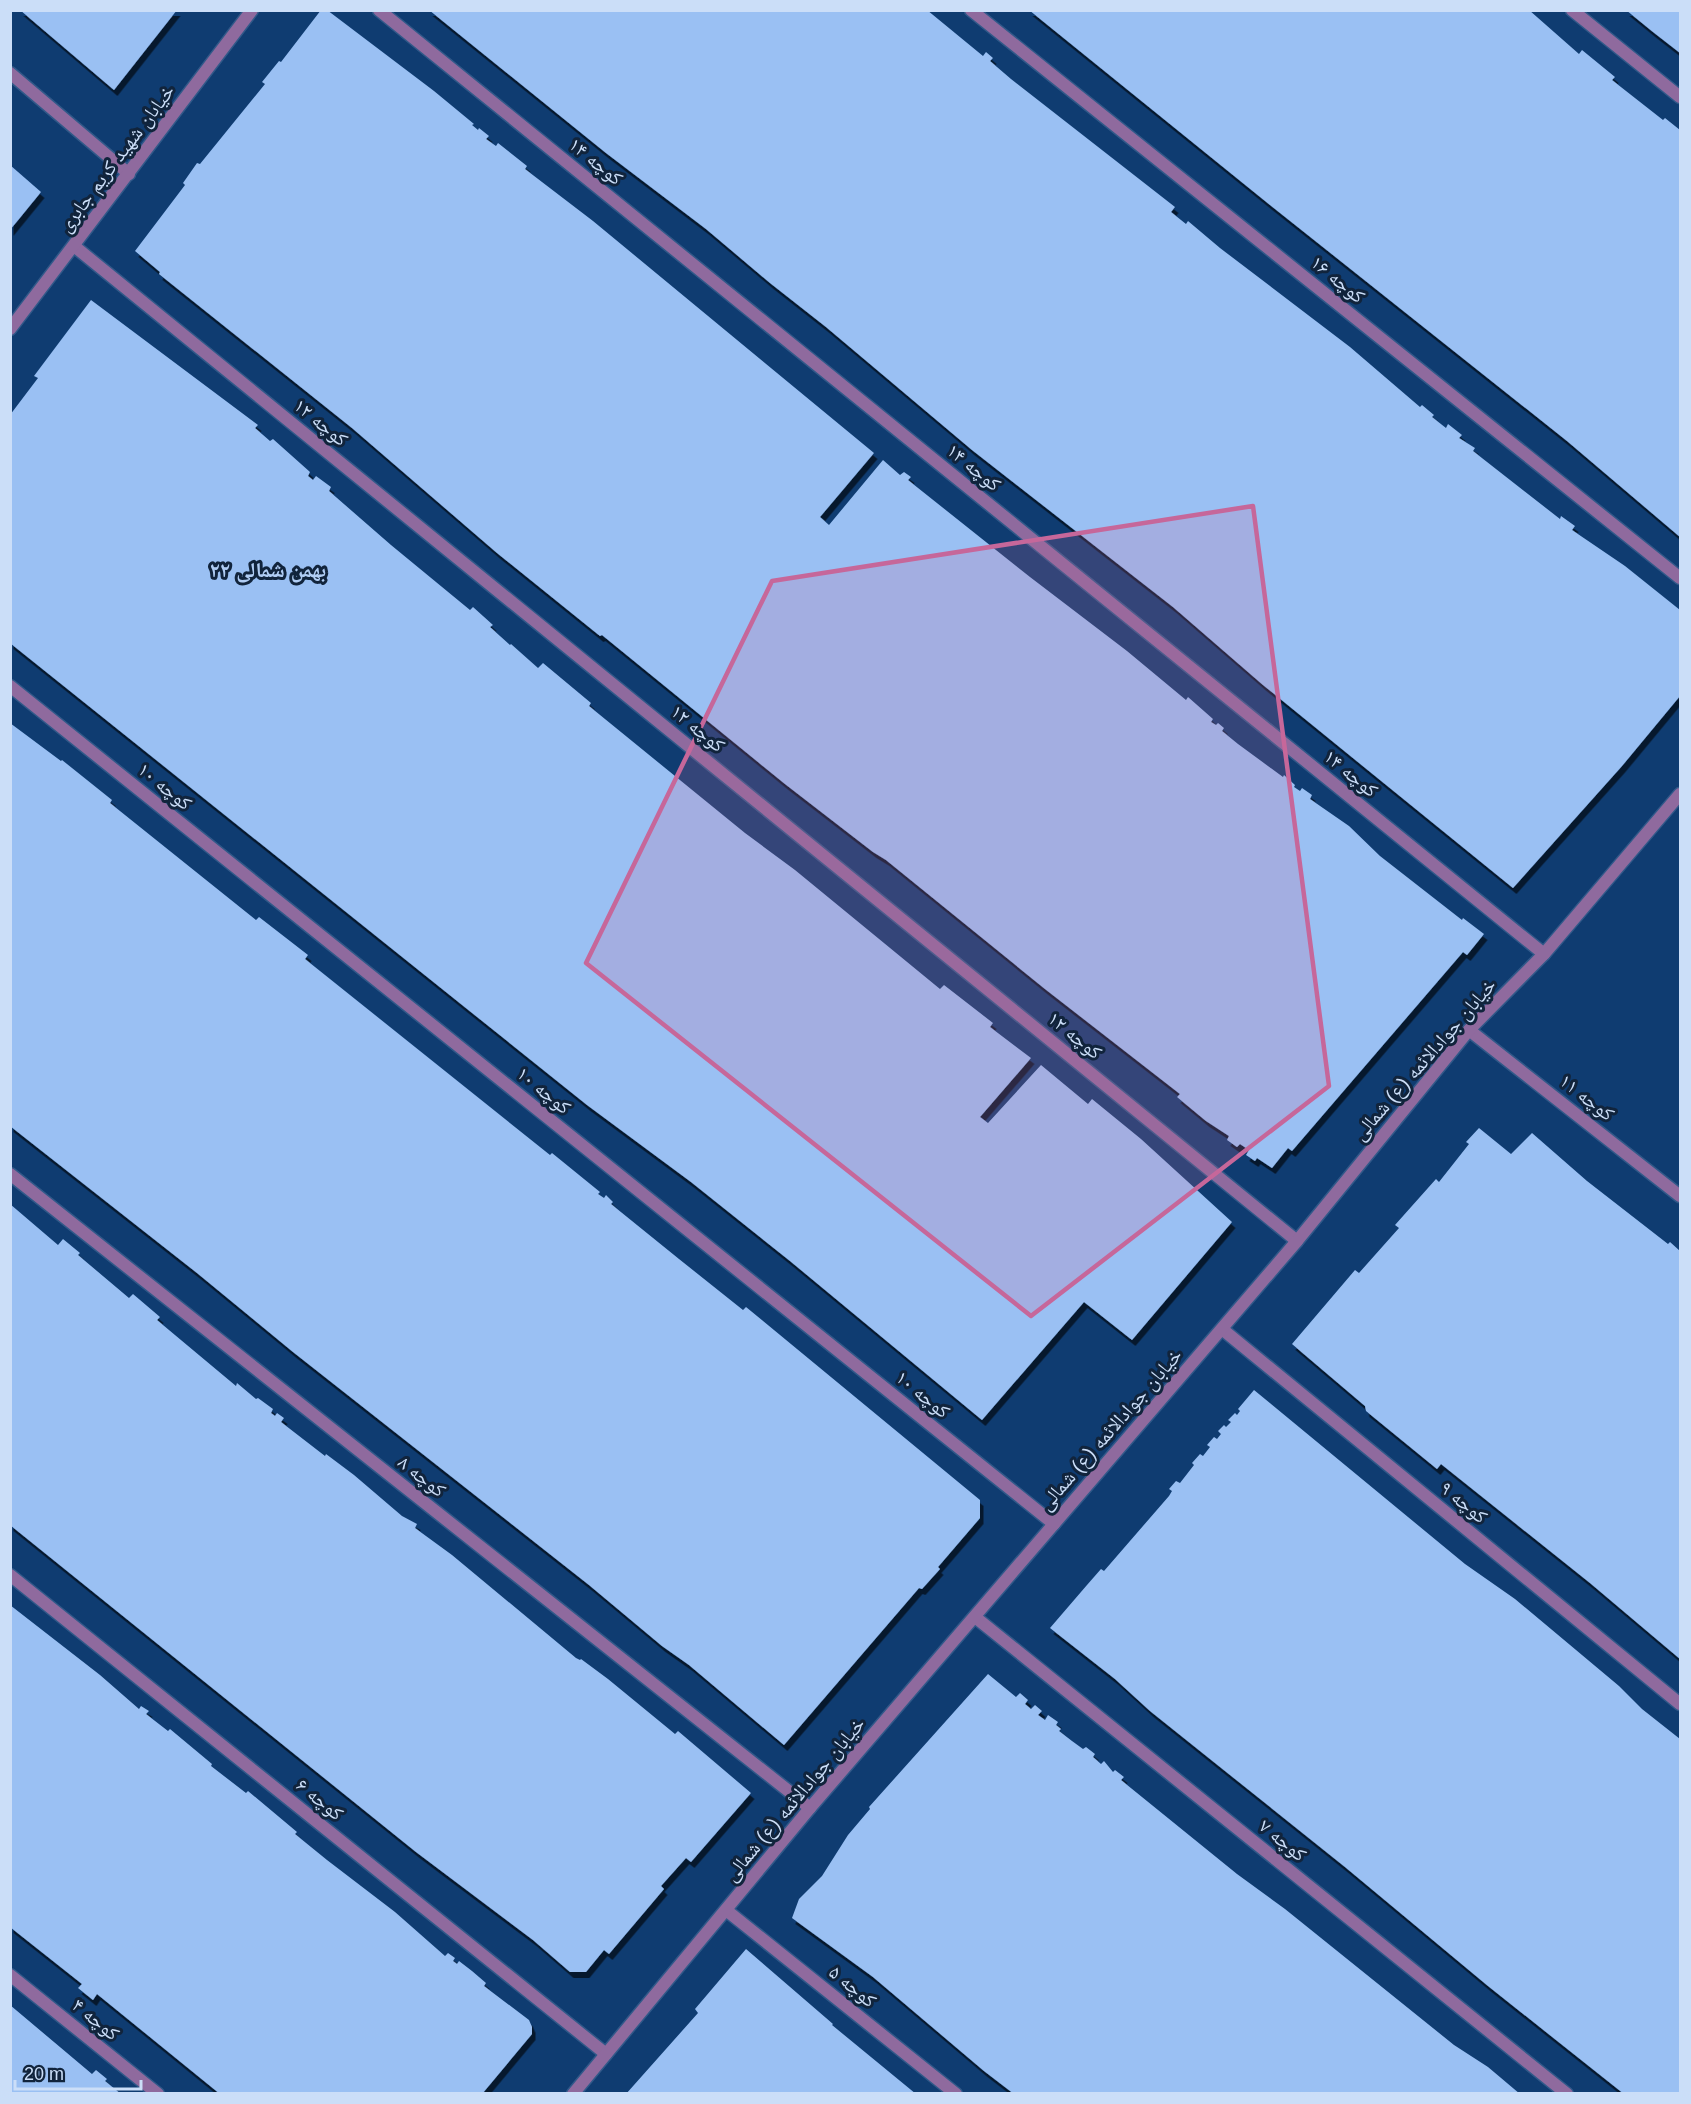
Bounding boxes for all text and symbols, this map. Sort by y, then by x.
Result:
street label: خیابان شهید کریم جابری [53,80,181,238]
street label: کوچه ۱۴ [564,133,627,190]
street label: کوچه ۱۶ [1306,251,1369,308]
street label: کوچه ۱۲ [289,394,352,451]
street label: کوچه ۱۴ [942,439,1005,496]
district label: ۲۲ بهمن شمالی [210,558,326,583]
street label: کوچه ۱۲ [666,700,729,757]
street label: کوچه ۱۴ [1319,745,1382,802]
street label: کوچه ۱۰ [133,758,196,815]
street label: خیابان جوادالائمه (ع) شمالی [1348,974,1502,1146]
street label: کوچه ۱۲ [1043,1007,1106,1064]
street label: کوچه ۱۰ [512,1062,575,1119]
street label: کوچه ۱۱ [1555,1069,1619,1126]
street label: خیابان جوادالائمه (ع) شمالی [1034,1344,1188,1516]
street label: کوچه ۱۰ [891,1366,954,1423]
street label: کوچه ۸ [394,1451,450,1502]
street label: کوچه ۹ [1436,1476,1492,1528]
street label: خیابان جوادالائمه (ع) شمالی [719,1712,871,1887]
street label: کوچه ۶ [292,1773,348,1825]
street label: کوچه ۷ [1255,1814,1311,1866]
street label: کوچه ۵ [825,1960,881,2012]
street label: کوچه ۴ [68,1993,124,2045]
scale bar [15,2053,141,2091]
text: 20 m [24,2064,64,2084]

